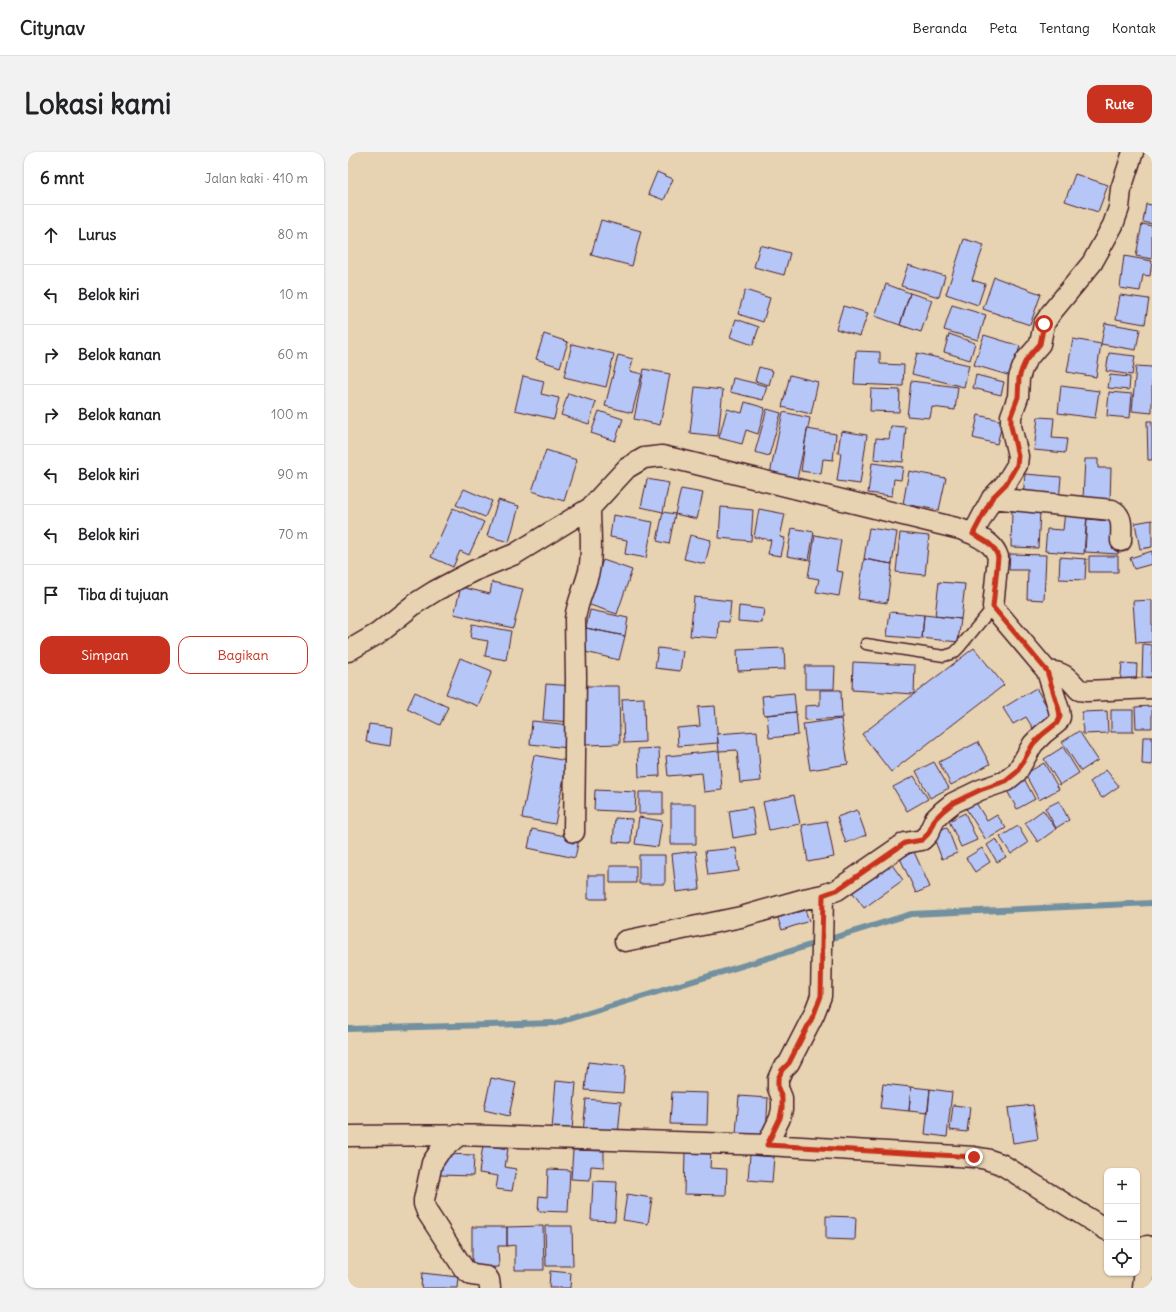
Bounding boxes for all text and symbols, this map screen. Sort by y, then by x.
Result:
text: Citynav [20,16,85,40]
text: Beranda [913,19,967,37]
text: Peta [989,19,1017,37]
text: Tentang [1039,19,1090,37]
text: Kontak [1112,19,1156,37]
button: Rute [1087,85,1152,123]
text: Lokasi kami [24,86,171,122]
text: 6 mnt [40,167,84,189]
text: Jalan kaki · 410 m [205,170,308,187]
icon: ahead [40,224,62,246]
text: Lurus [78,225,116,244]
text: 80 m [277,226,308,243]
icon: left [40,284,62,306]
text: Belok kiri [78,285,139,304]
text: 10 m [280,286,308,303]
route start [1035,315,1053,333]
icon: right [40,344,62,366]
text: Belok kanan [78,345,161,364]
text: 60 m [277,346,308,363]
icon: right [40,404,62,426]
text: Belok kanan [78,405,161,424]
text: 100 m [271,406,308,423]
icon: left [40,464,62,486]
text: Belok kiri [78,465,139,484]
text: 90 m [277,466,308,483]
icon: left [40,524,62,546]
text: Belok kiri [78,525,139,544]
text: 70 m [279,526,308,543]
icon: arrive [40,584,62,606]
text: Tiba di tujuan [78,585,168,604]
button: Simpan [40,636,170,674]
button: Bagikan [178,636,308,674]
route end [965,1148,983,1166]
map controls [1104,1168,1140,1276]
button: + [1104,1168,1140,1204]
button: − [1104,1204,1140,1240]
button: locate [1104,1240,1140,1276]

